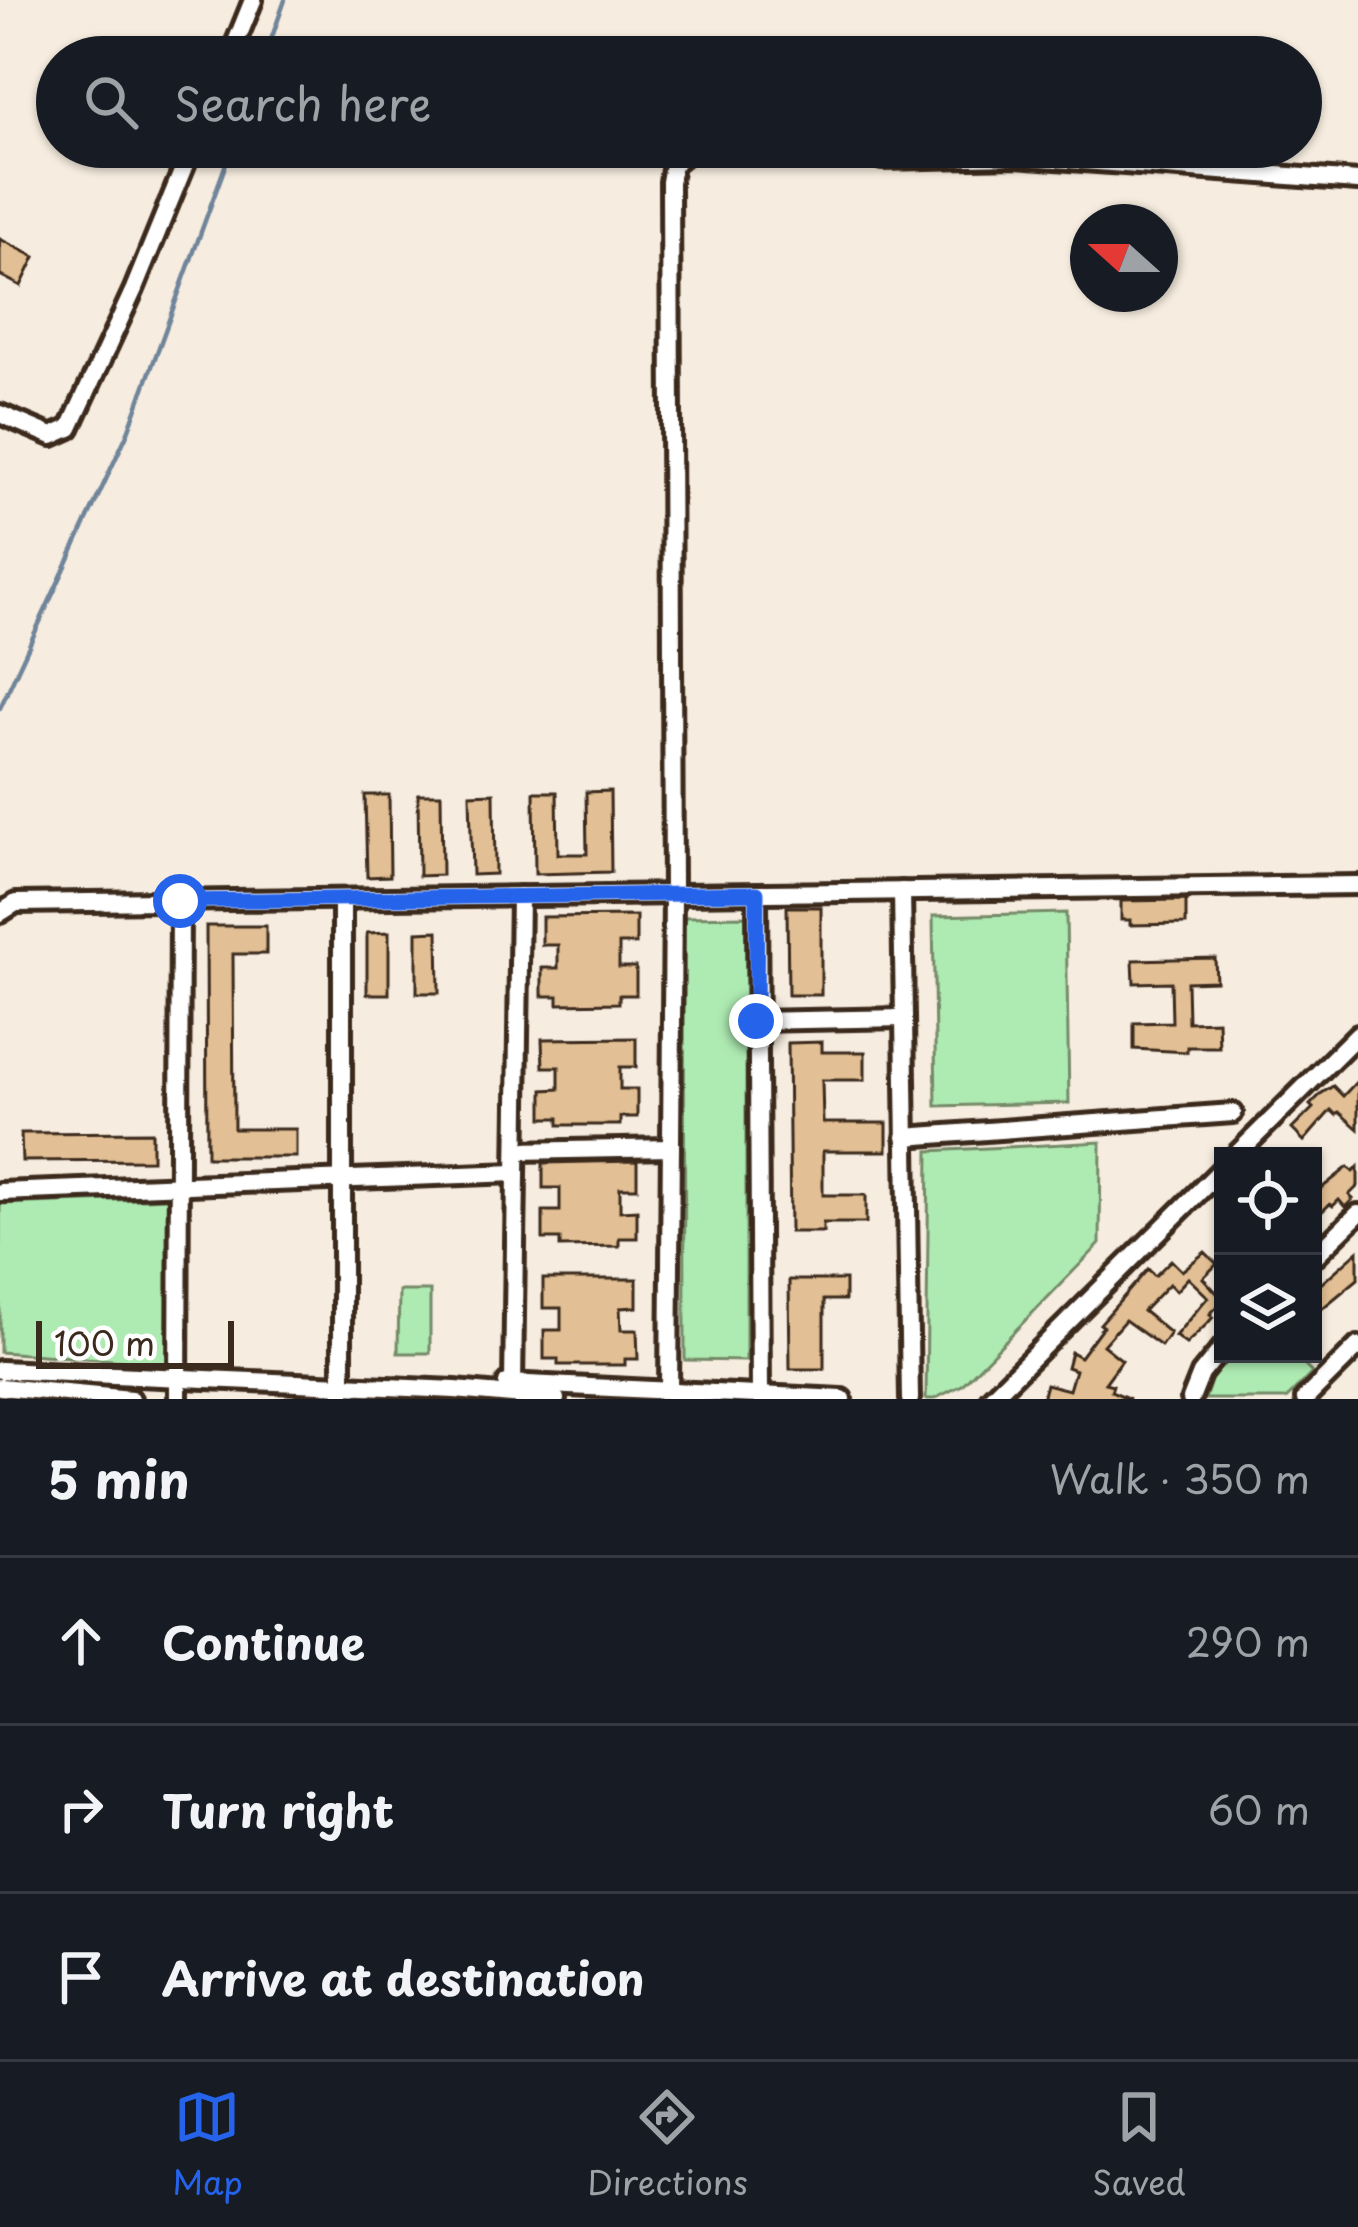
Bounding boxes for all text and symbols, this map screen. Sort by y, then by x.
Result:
search box [36,36,1322,168]
text: Search here [174,68,431,136]
icon: search [78,69,144,135]
north arrow [1070,204,1178,312]
route start [153,874,207,928]
route end [729,994,783,1048]
map controls [1214,1147,1322,1363]
button: locate [1214,1147,1322,1255]
button: layers [1214,1255,1322,1363]
scale bar [36,1315,234,1368]
text: 100 m [54,1317,155,1367]
text: 5 min [48,1439,190,1516]
text: Walk · 350 m [1050,1448,1310,1507]
text: Continue [162,1607,365,1675]
icon: ahead [48,1608,114,1674]
text: 290 m [1186,1611,1310,1670]
text: Turn right [162,1775,394,1843]
icon: right [48,1776,114,1842]
text: 60 m [1208,1779,1310,1838]
text: Arrive at destination [162,1943,645,2011]
icon: arrive [48,1944,114,2010]
tab: Map [172,2084,243,2206]
tab: Directions [587,2084,748,2206]
tab: Saved [1092,2084,1186,2206]

